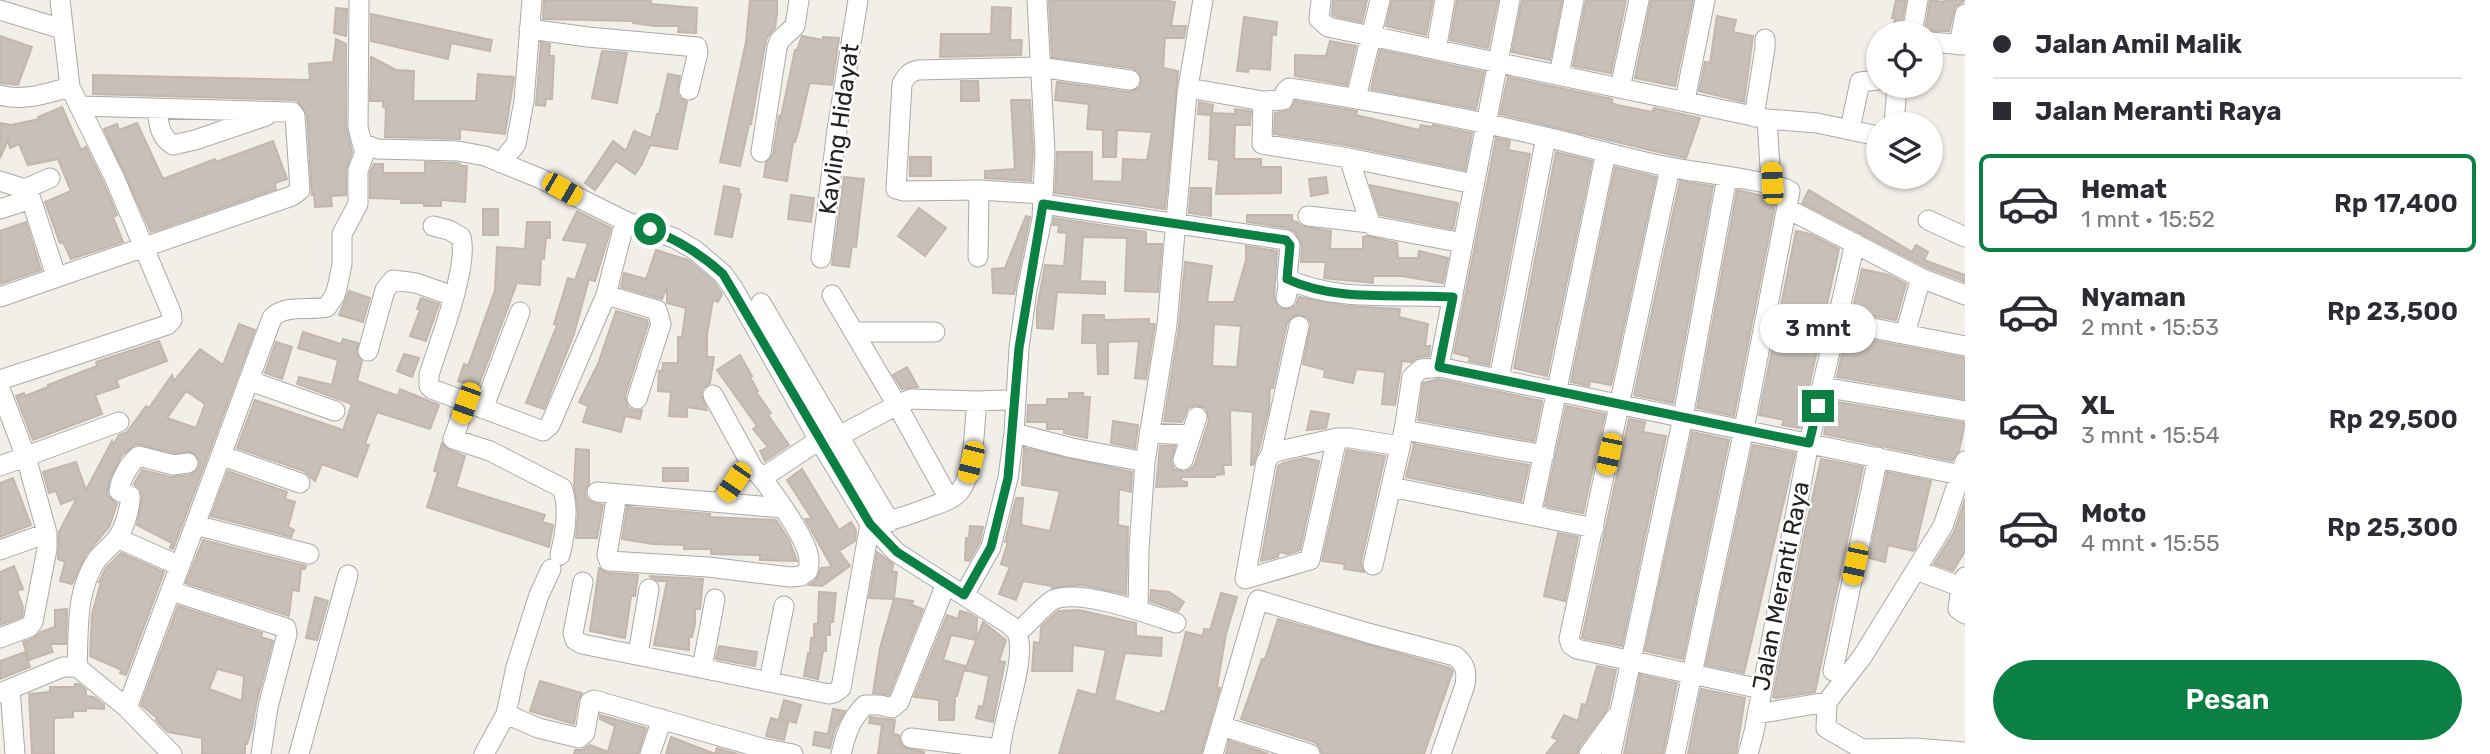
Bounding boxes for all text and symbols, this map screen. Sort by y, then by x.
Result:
map controls [1866,21,1943,189]
button: locate [1866,21,1943,98]
text: Jalan Amil Malik [2035,29,2242,60]
street label: Kavling Hidayat [813,42,865,216]
text: Jalan Meranti Raya [2035,96,2282,127]
button: layers [1866,112,1943,189]
car [1761,161,1784,205]
car [539,169,586,209]
icon: car [1997,172,2060,235]
text: Hemat [2081,174,2167,205]
text: Rp 17,400 [2334,188,2458,219]
text: 1 mnt · 15:52 [2081,205,2215,233]
route start [634,213,666,245]
icon: car [1997,280,2060,343]
text: Nyaman [2081,282,2186,313]
text: Rp 23,500 [2327,296,2458,327]
callout: 3 mnt [1760,304,1876,354]
text: 2 mnt · 15:53 [2081,313,2219,341]
text: 3 mnt [1785,314,1851,342]
car [449,380,484,426]
icon: car [1997,388,2060,451]
route end [1802,390,1834,422]
text: XL [2081,390,2114,421]
text: Rp 29,500 [2329,404,2458,435]
text: 3 mnt · 15:54 [2081,421,2220,449]
car [1595,431,1624,477]
car [956,439,987,485]
car [714,459,755,505]
street label: Jalan Meranti Raya [1747,479,1815,693]
icon: car [1997,496,2060,559]
text: Moto [2081,498,2146,529]
text: Rp 25,300 [2327,512,2458,543]
text: 4 mnt · 15:55 [2081,529,2220,557]
car [1841,541,1870,587]
button: Pesan [1993,660,2462,740]

